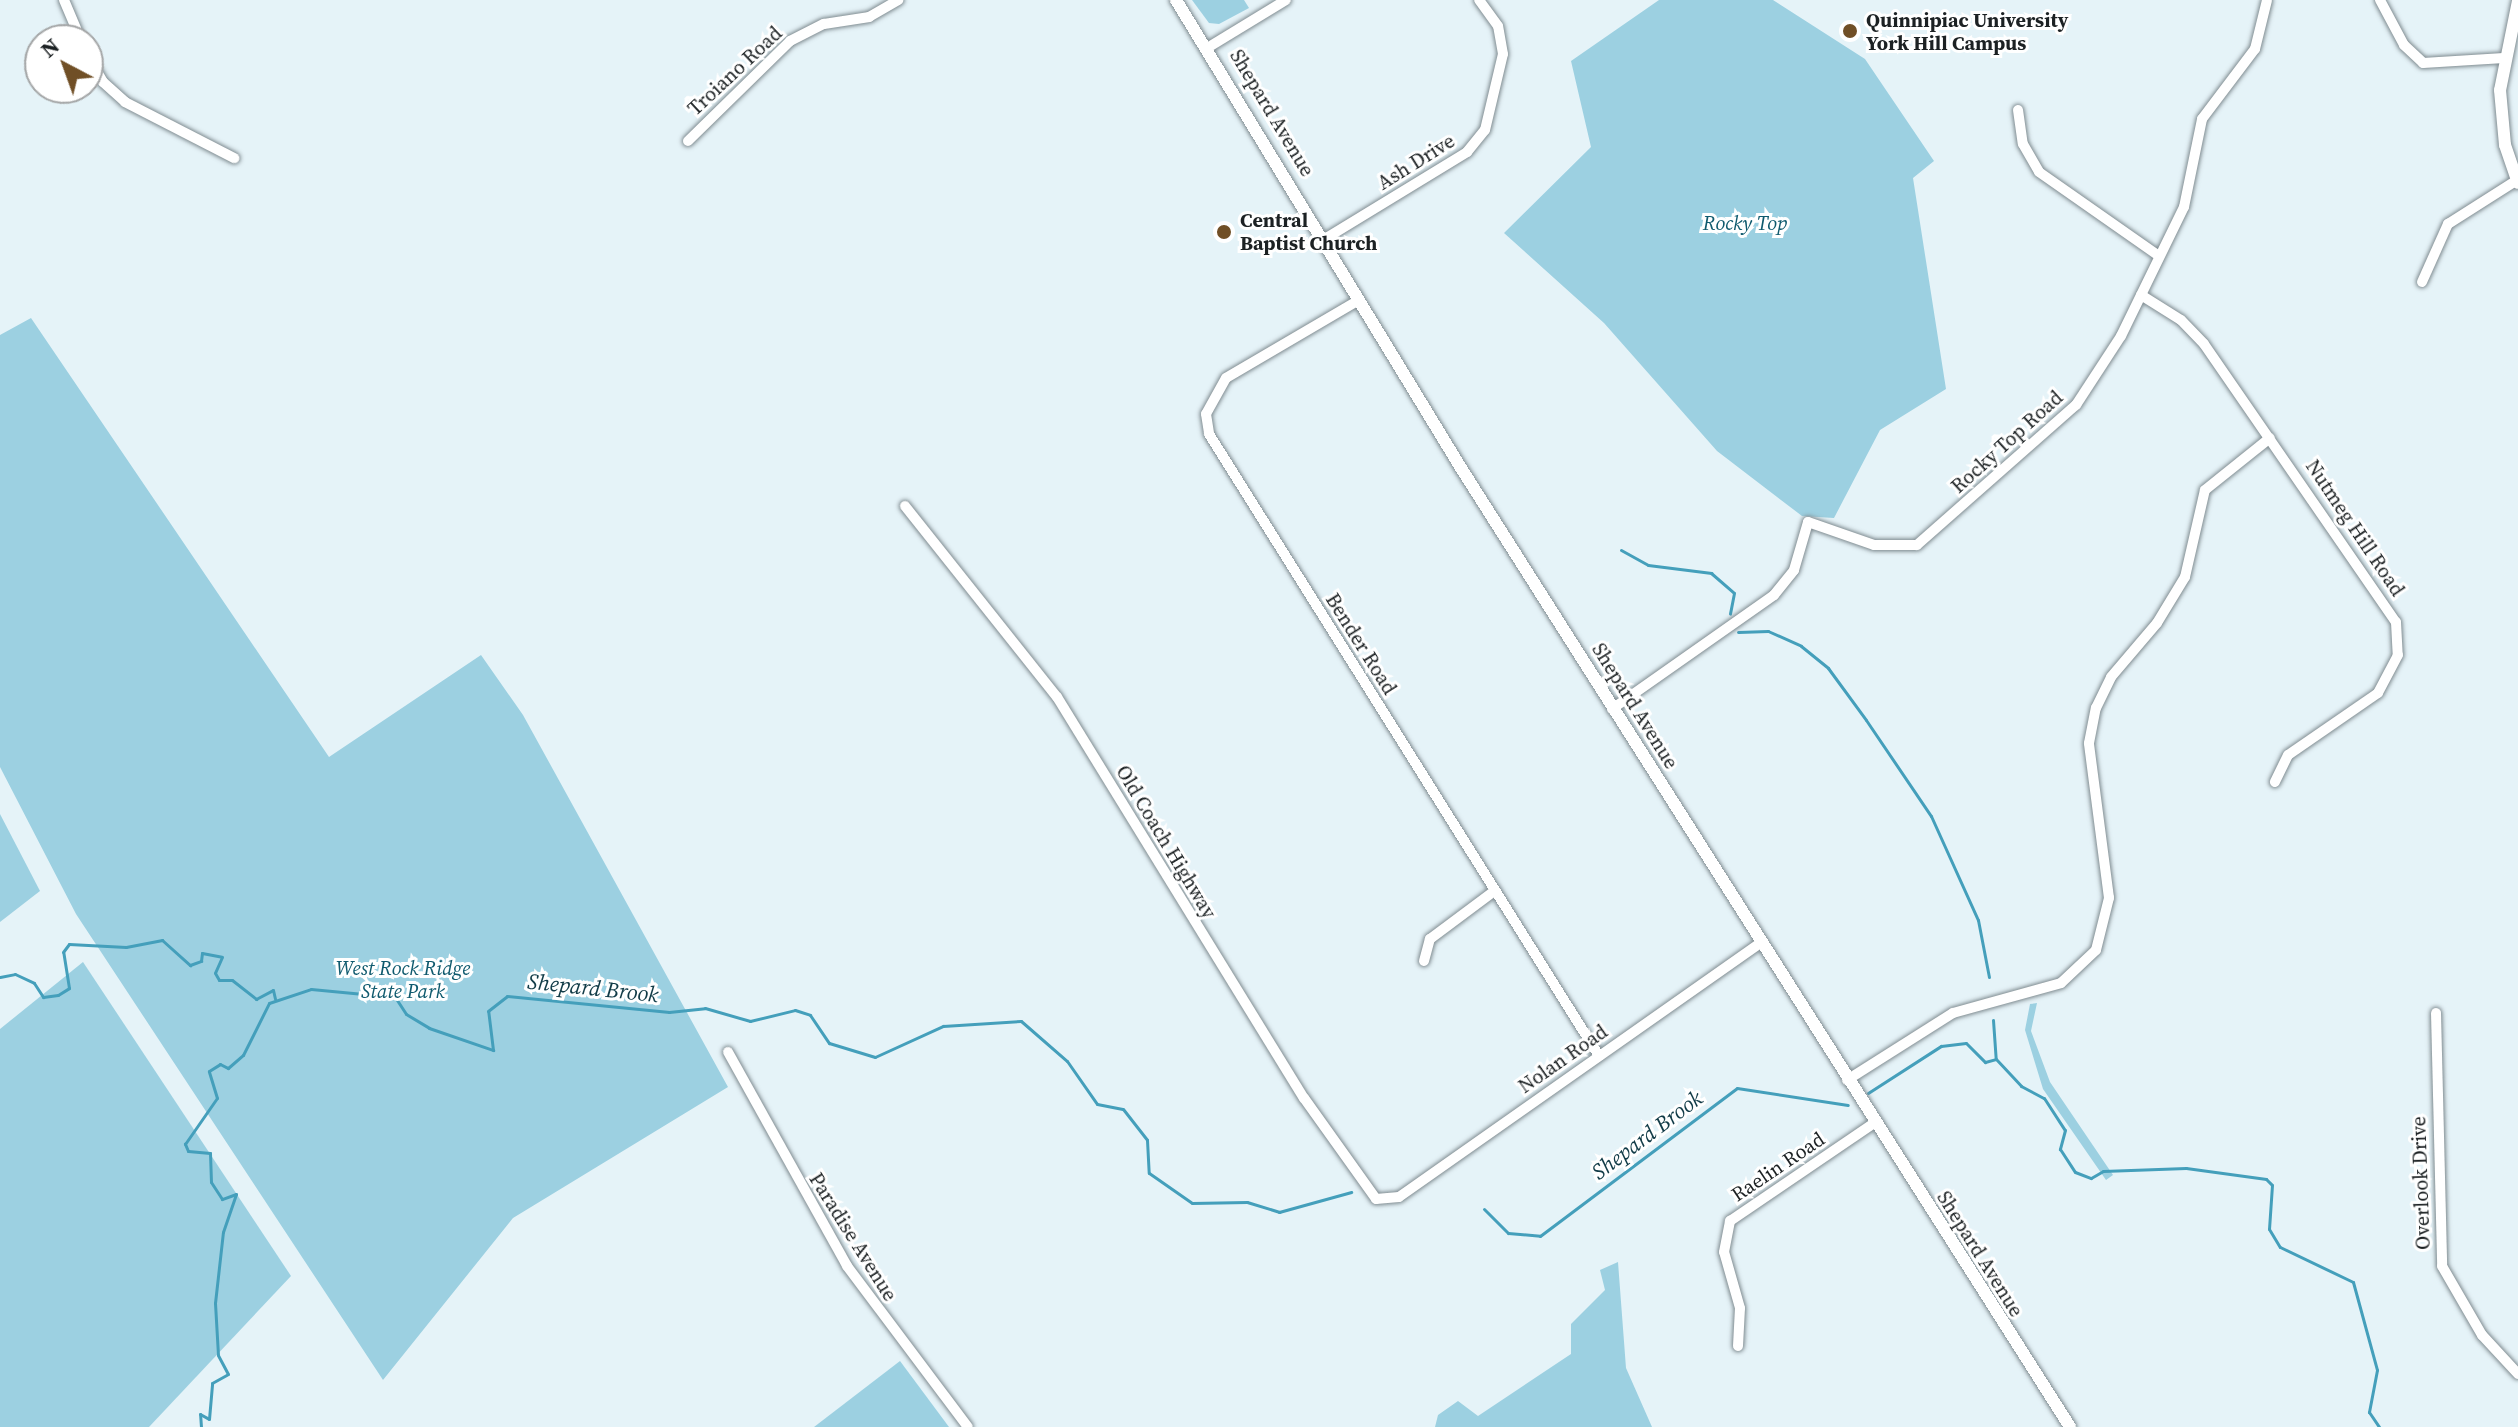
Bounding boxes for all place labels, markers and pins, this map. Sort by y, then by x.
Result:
place label: Quinnipiac University York Hill Campus [1866,8,2068,55]
marker: Quinnipiac University York Hill Campus [1841,22,1859,40]
place label: Central Baptist Church [1240,208,1377,255]
marker: Central Baptist Church [1215,223,1233,241]

